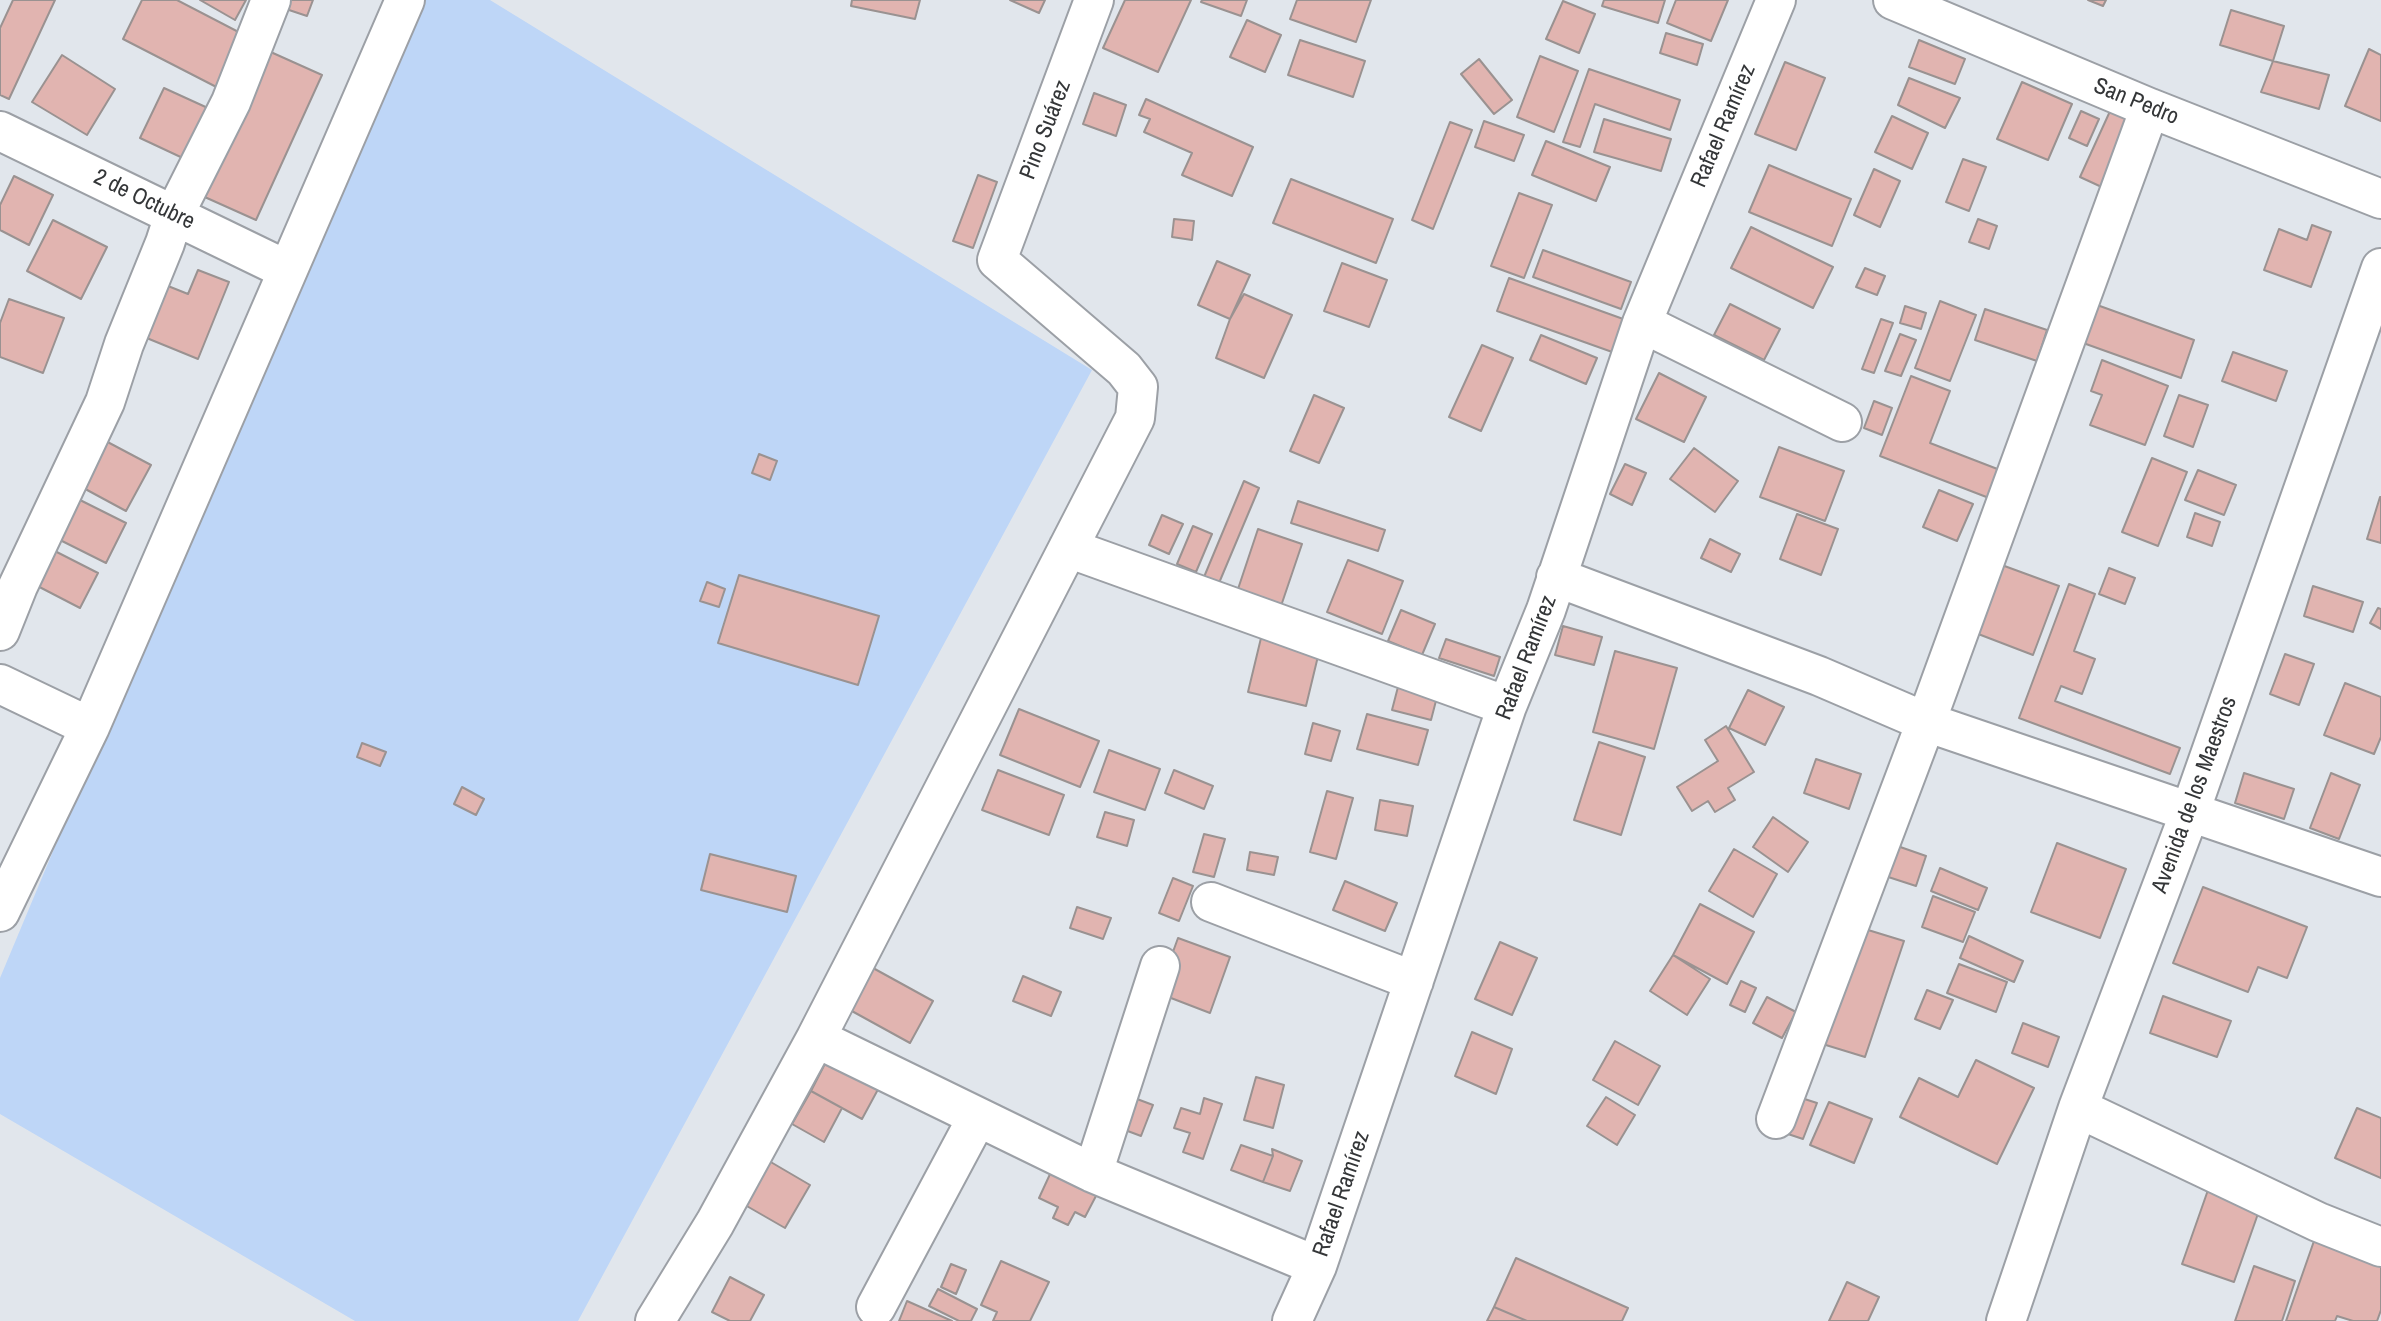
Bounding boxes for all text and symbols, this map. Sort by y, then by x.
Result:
street label: Rafael Ramírez [1686,60,1762,192]
street label: San Pedro [2090,73,2182,131]
street label: Pino Suárez [1015,77,1077,183]
street label: 2 de Octubre [89,164,199,236]
street label: Rafael Ramírez [1491,592,1563,724]
street label: Avenida de los Maestros [2147,693,2243,897]
street label: Rafael Ramírez [1308,1128,1376,1260]

